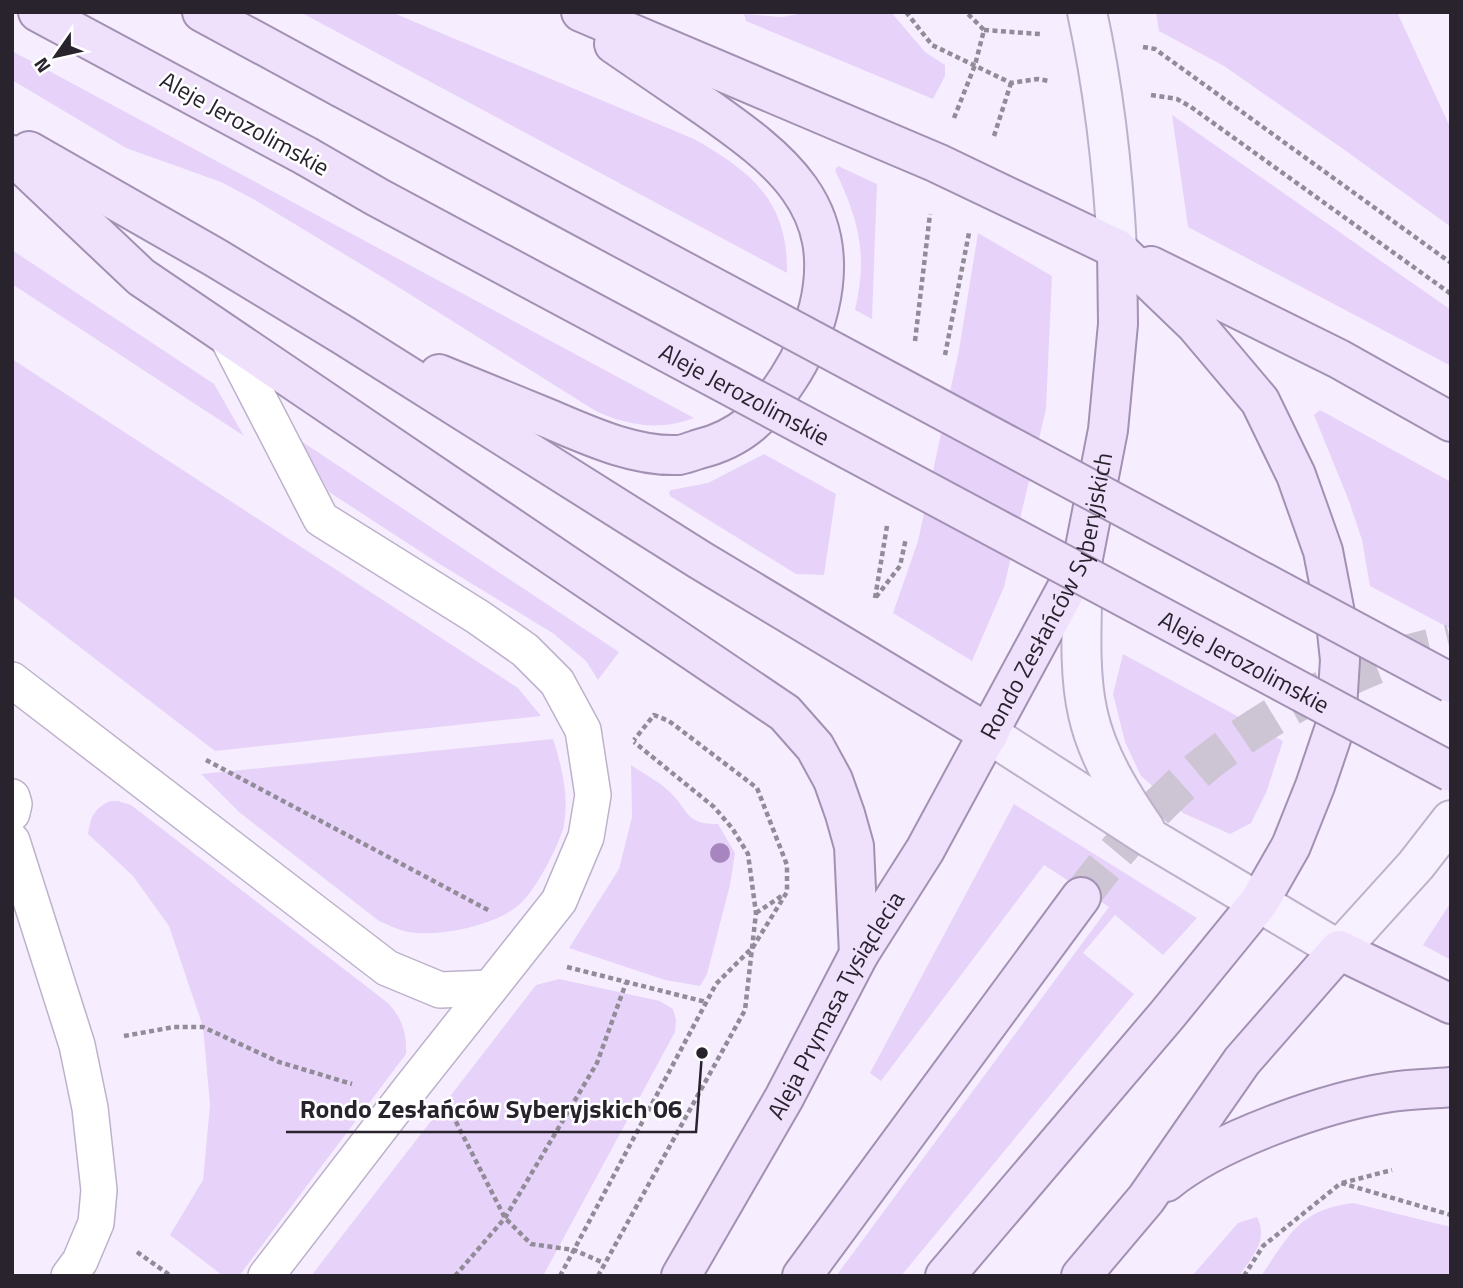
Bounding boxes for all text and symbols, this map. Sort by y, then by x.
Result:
north arrow [21,21,91,91]
text: N [26,52,57,79]
street label: Aleje Jerozolimskie [154,62,336,184]
street label: Aleje Jerozolimskie [653,333,836,454]
street label: Rondo Zesłańców Syberyjskich [970,449,1121,746]
street label: Aleje Jerozolimskie [1153,601,1336,722]
street label: Aleja Prymasa Tysiąclecia [758,884,913,1126]
callout: Rondo Zesłańców Syberyjskich 06 [286,1085,696,1132]
text: Rondo Zesłańców Syberyjskich 06 [300,1089,682,1128]

